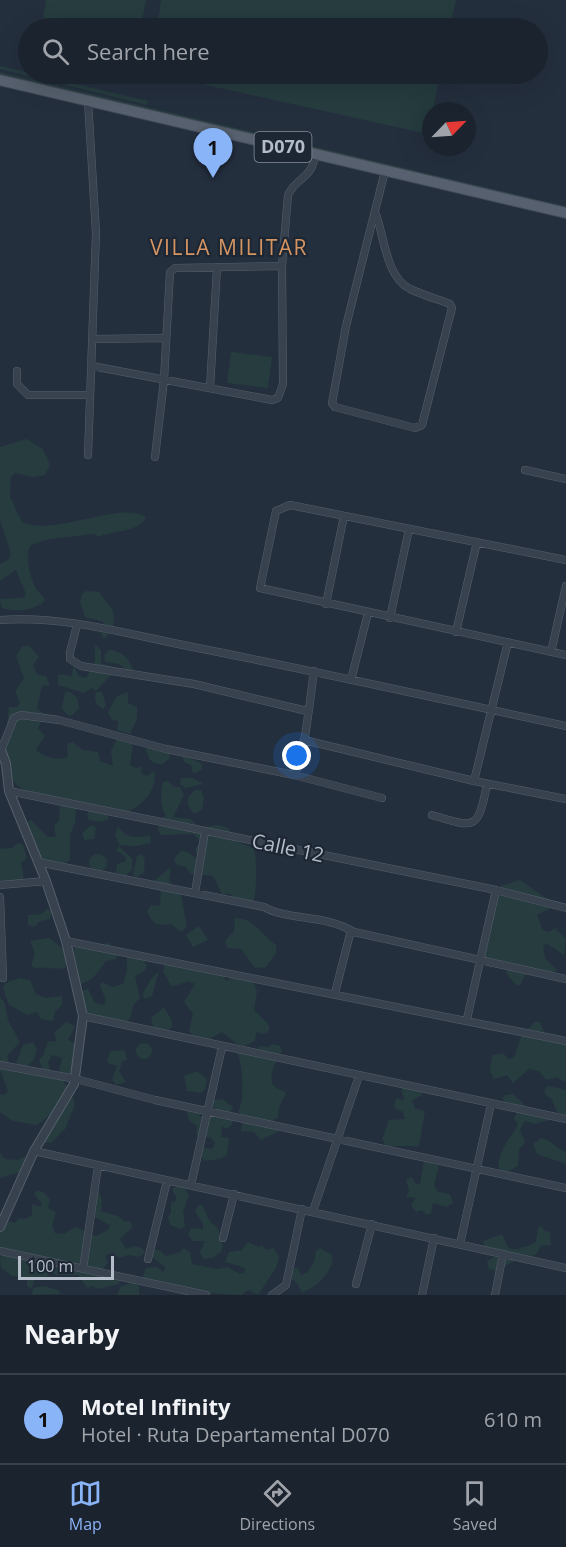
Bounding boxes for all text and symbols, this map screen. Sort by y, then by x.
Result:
search box [18,18,548,84]
icon: search [39,35,72,68]
text: Search here [87,36,210,66]
north arrow [422,102,476,156]
pin: 1 [194,128,232,178]
road number: D070 [254,132,312,162]
district label: VILLA MILITAR [150,233,308,261]
your location [282,741,311,770]
street label: Calle 12 [250,827,327,868]
scale bar [18,1253,114,1280]
text: 100 m [27,1255,73,1277]
text: Nearby [24,1316,119,1352]
text: Motel Infinity [81,1391,231,1421]
text: 1 [38,1406,49,1433]
text: 610 m [484,1406,542,1433]
text: Hotel · Ruta Departamental D070 [81,1421,390,1448]
tab: Map [69,1477,102,1535]
tab: Directions [239,1477,315,1535]
tab: Saved [453,1477,497,1535]

